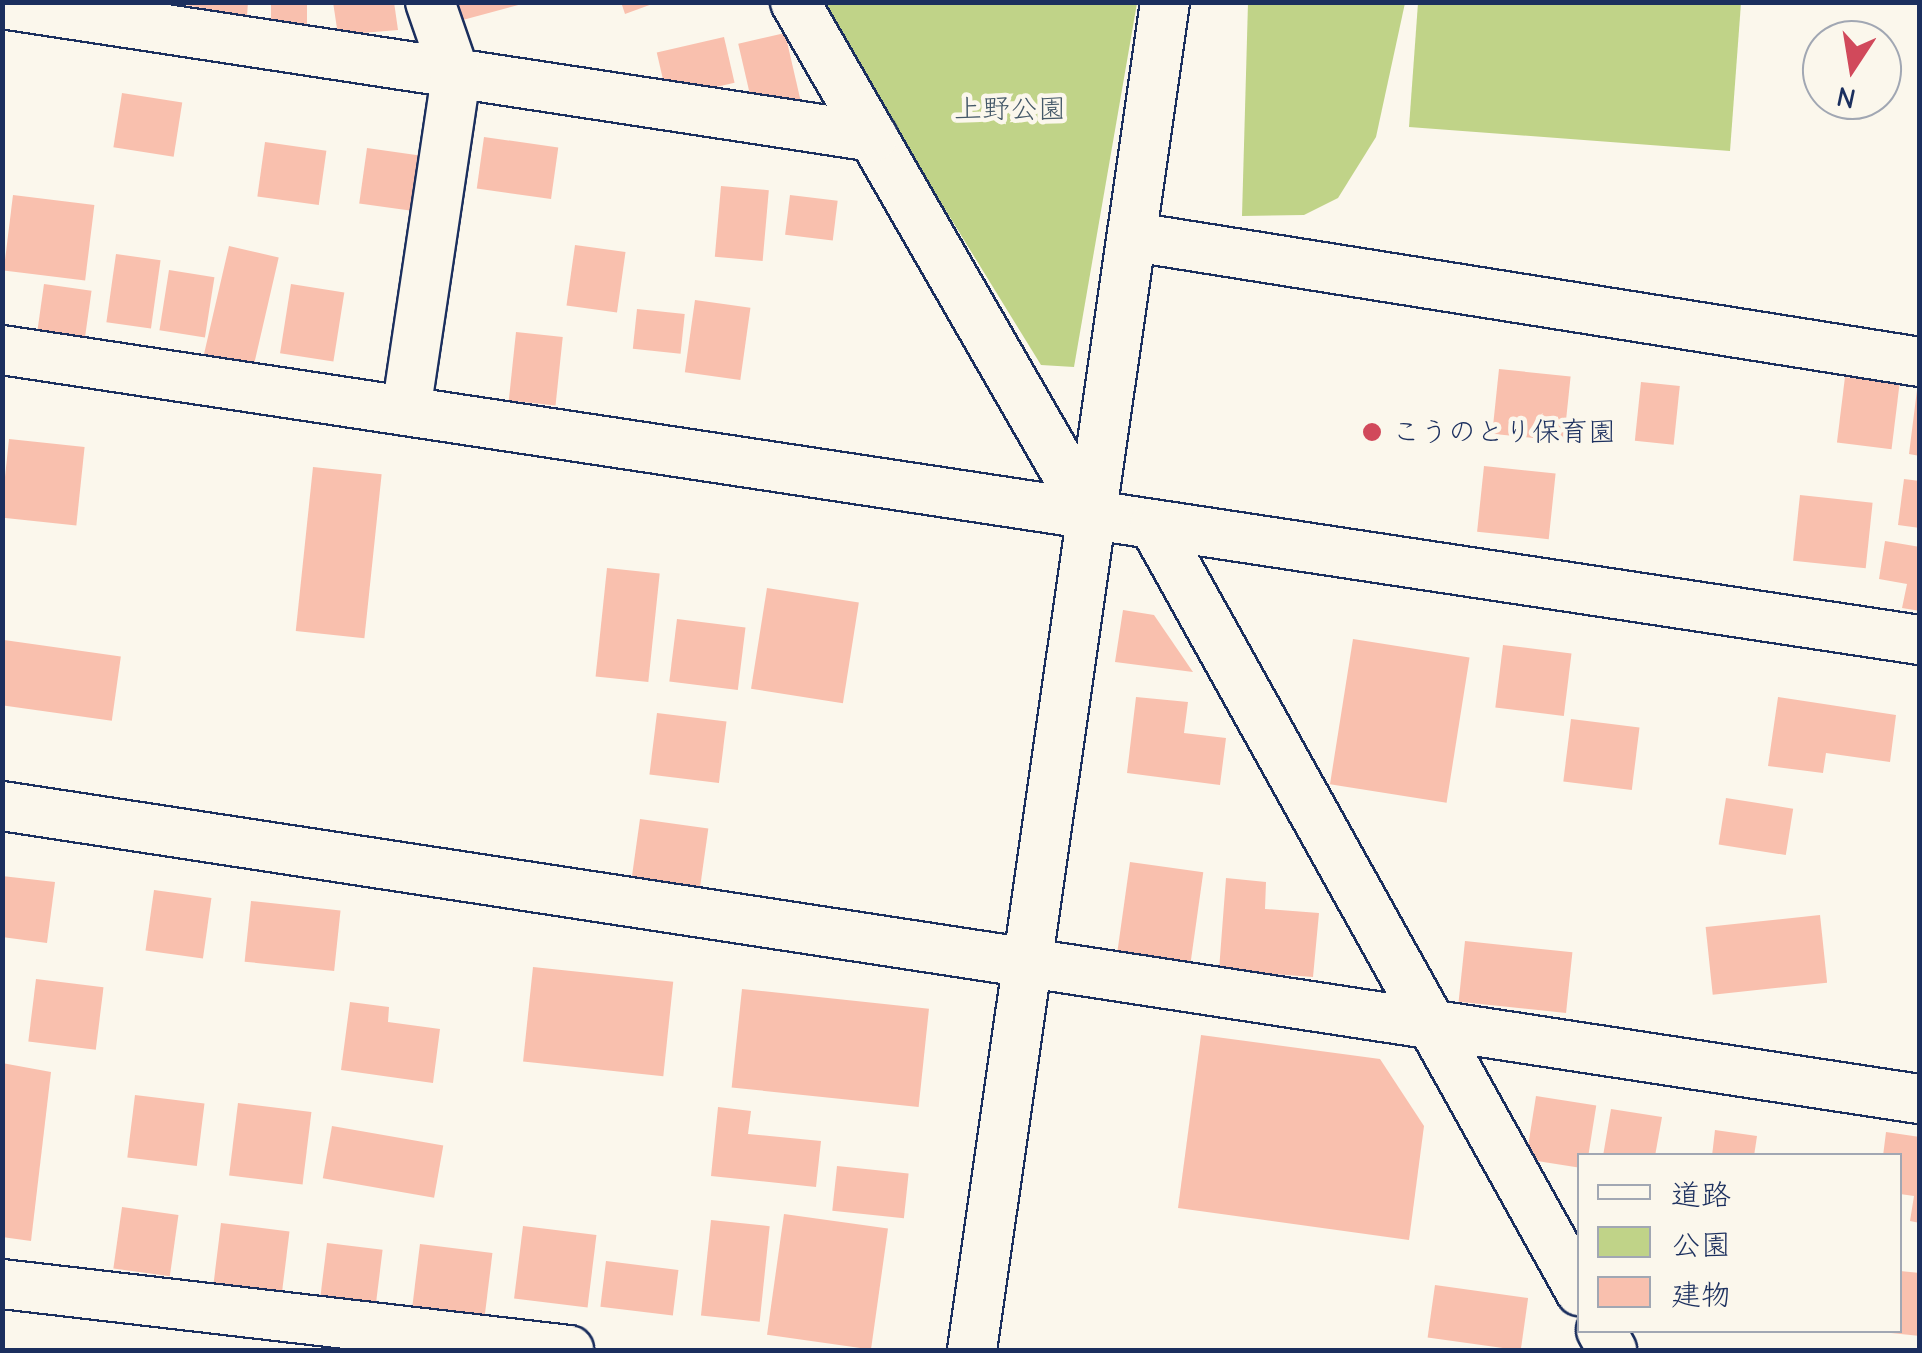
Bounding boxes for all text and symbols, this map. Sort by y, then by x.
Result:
north arrow [1802,20,1902,120]
text: N [1834,80,1858,115]
park label: 上野公園 [954,92,1066,126]
place label: こうのとり保育園 [1392,415,1616,449]
marker: こうのとり保育園 [1361,421,1383,443]
legend [1577,1153,1902,1333]
text: 道路 [1671,1178,1731,1213]
text: 公園 [1671,1228,1731,1263]
text: 建物 [1671,1278,1731,1313]

